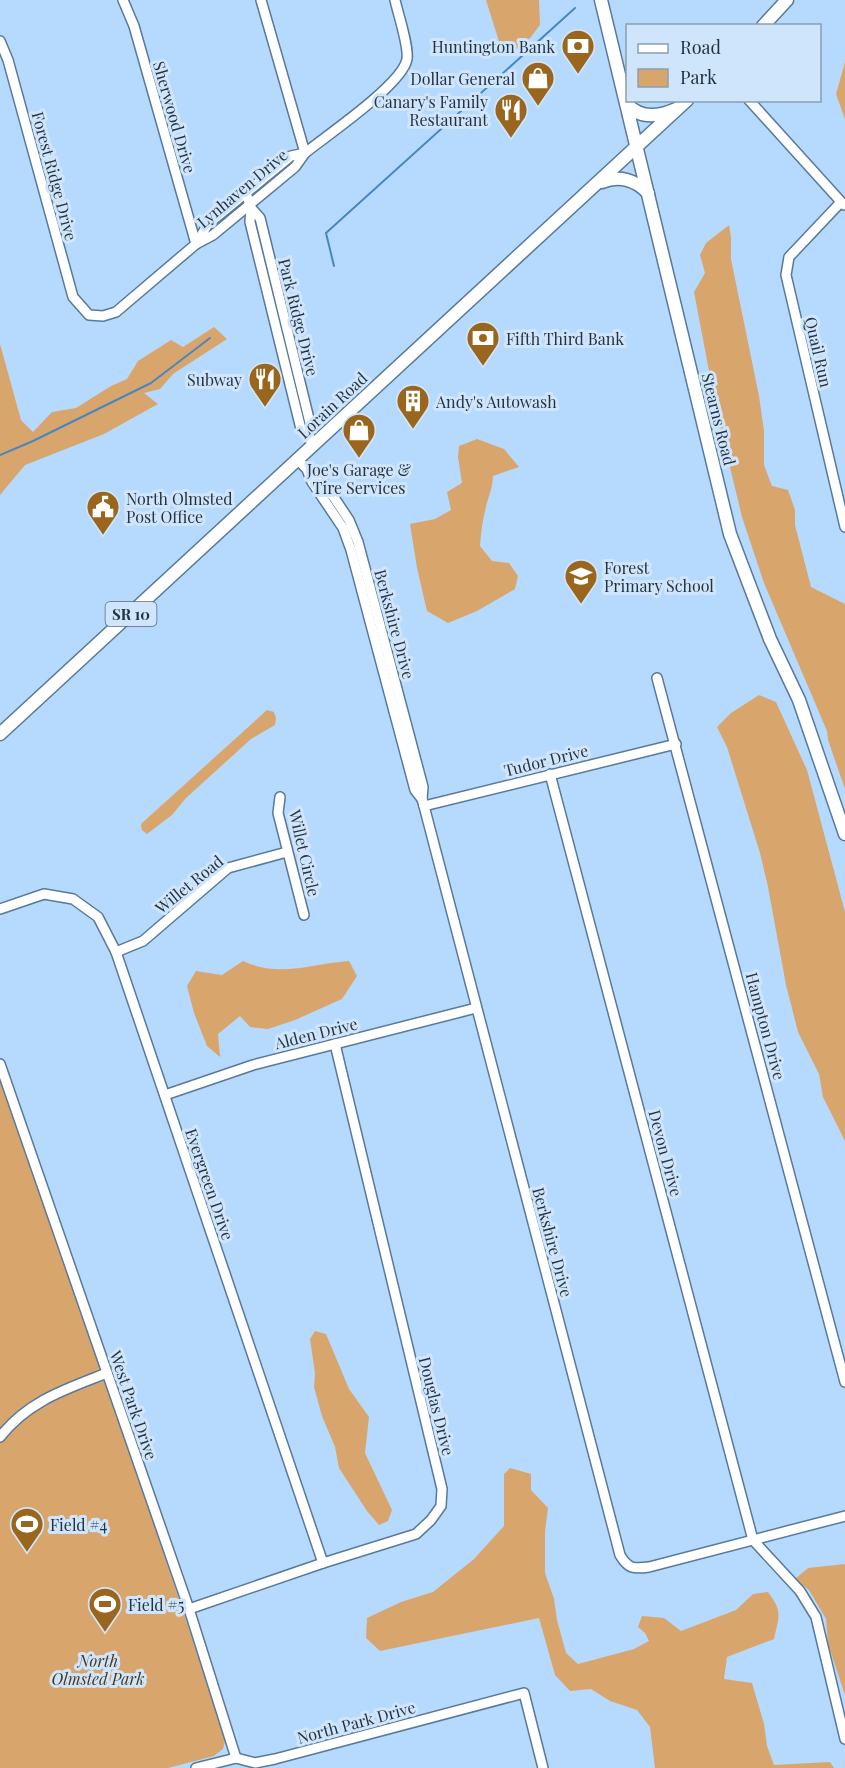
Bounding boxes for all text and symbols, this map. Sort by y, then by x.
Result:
legend [626,24,821,102]
bank icon: Huntington Bank [560,28,596,75]
text: Road [680,35,721,59]
place label: Huntington Bank [432,36,555,57]
street label: Sherwood Drive [149,59,201,175]
shop icon: Dollar General [520,60,556,107]
text: Park [680,65,717,89]
place label: Dollar General [410,68,515,89]
place label: Canary's Family Restaurant [374,91,488,130]
restaurant icon: Canary's Family Restaurant [493,92,529,139]
street label: Forest Ridge Drive [28,109,82,243]
street label: Lynhaven Drive [192,144,292,232]
street label: Park Ridge Drive [274,256,324,378]
street label: Quail Run [801,315,837,390]
bank icon: Fifth Third Bank [465,320,501,367]
place label: Fifth Third Bank [506,328,624,349]
restaurant icon: Subway [247,361,283,408]
street label: Lorain Road [293,367,371,443]
place label: Subway [187,369,242,390]
street label: Stearns Road [697,371,741,467]
building icon: Andy's Autowash [395,383,431,430]
place label: Andy's Autowash [435,391,557,412]
shop icon: Joe's Garage & Tire Services [341,412,377,459]
place label: Joe's Garage & Tire Services [306,459,411,498]
place label: North Olmsted Post Office [126,488,233,527]
public building icon: North Olmsted Post Office [85,489,121,536]
place label: Forest Primary School [604,557,714,596]
school or university icon: Forest Primary School [563,558,599,605]
street label: Berkshire Drive [370,567,420,681]
road number: SR 10 [106,602,156,626]
street label: Tudor Drive [502,739,590,781]
street label: Willet Circle [285,807,325,898]
street label: Willet Road [150,850,227,918]
street label: Hampton Drive [742,970,790,1082]
street label: Alden Drive [271,1013,360,1054]
street label: Devon Drive [644,1107,688,1199]
street label: Evergreen Drive [181,1125,239,1243]
street label: Berkshire Drive [528,1185,578,1299]
street label: West Park Drive [105,1347,162,1462]
street label: Douglas Drive [415,1354,459,1458]
sports icon: Field #4 [9,1506,45,1553]
place label: Field #4 [50,1514,107,1535]
sports icon: Field #5 [87,1586,123,1633]
place label: Field #5 [128,1594,184,1615]
park label: North Olmsted Park [52,1650,144,1689]
street label: North Park Drive [294,1696,418,1748]

